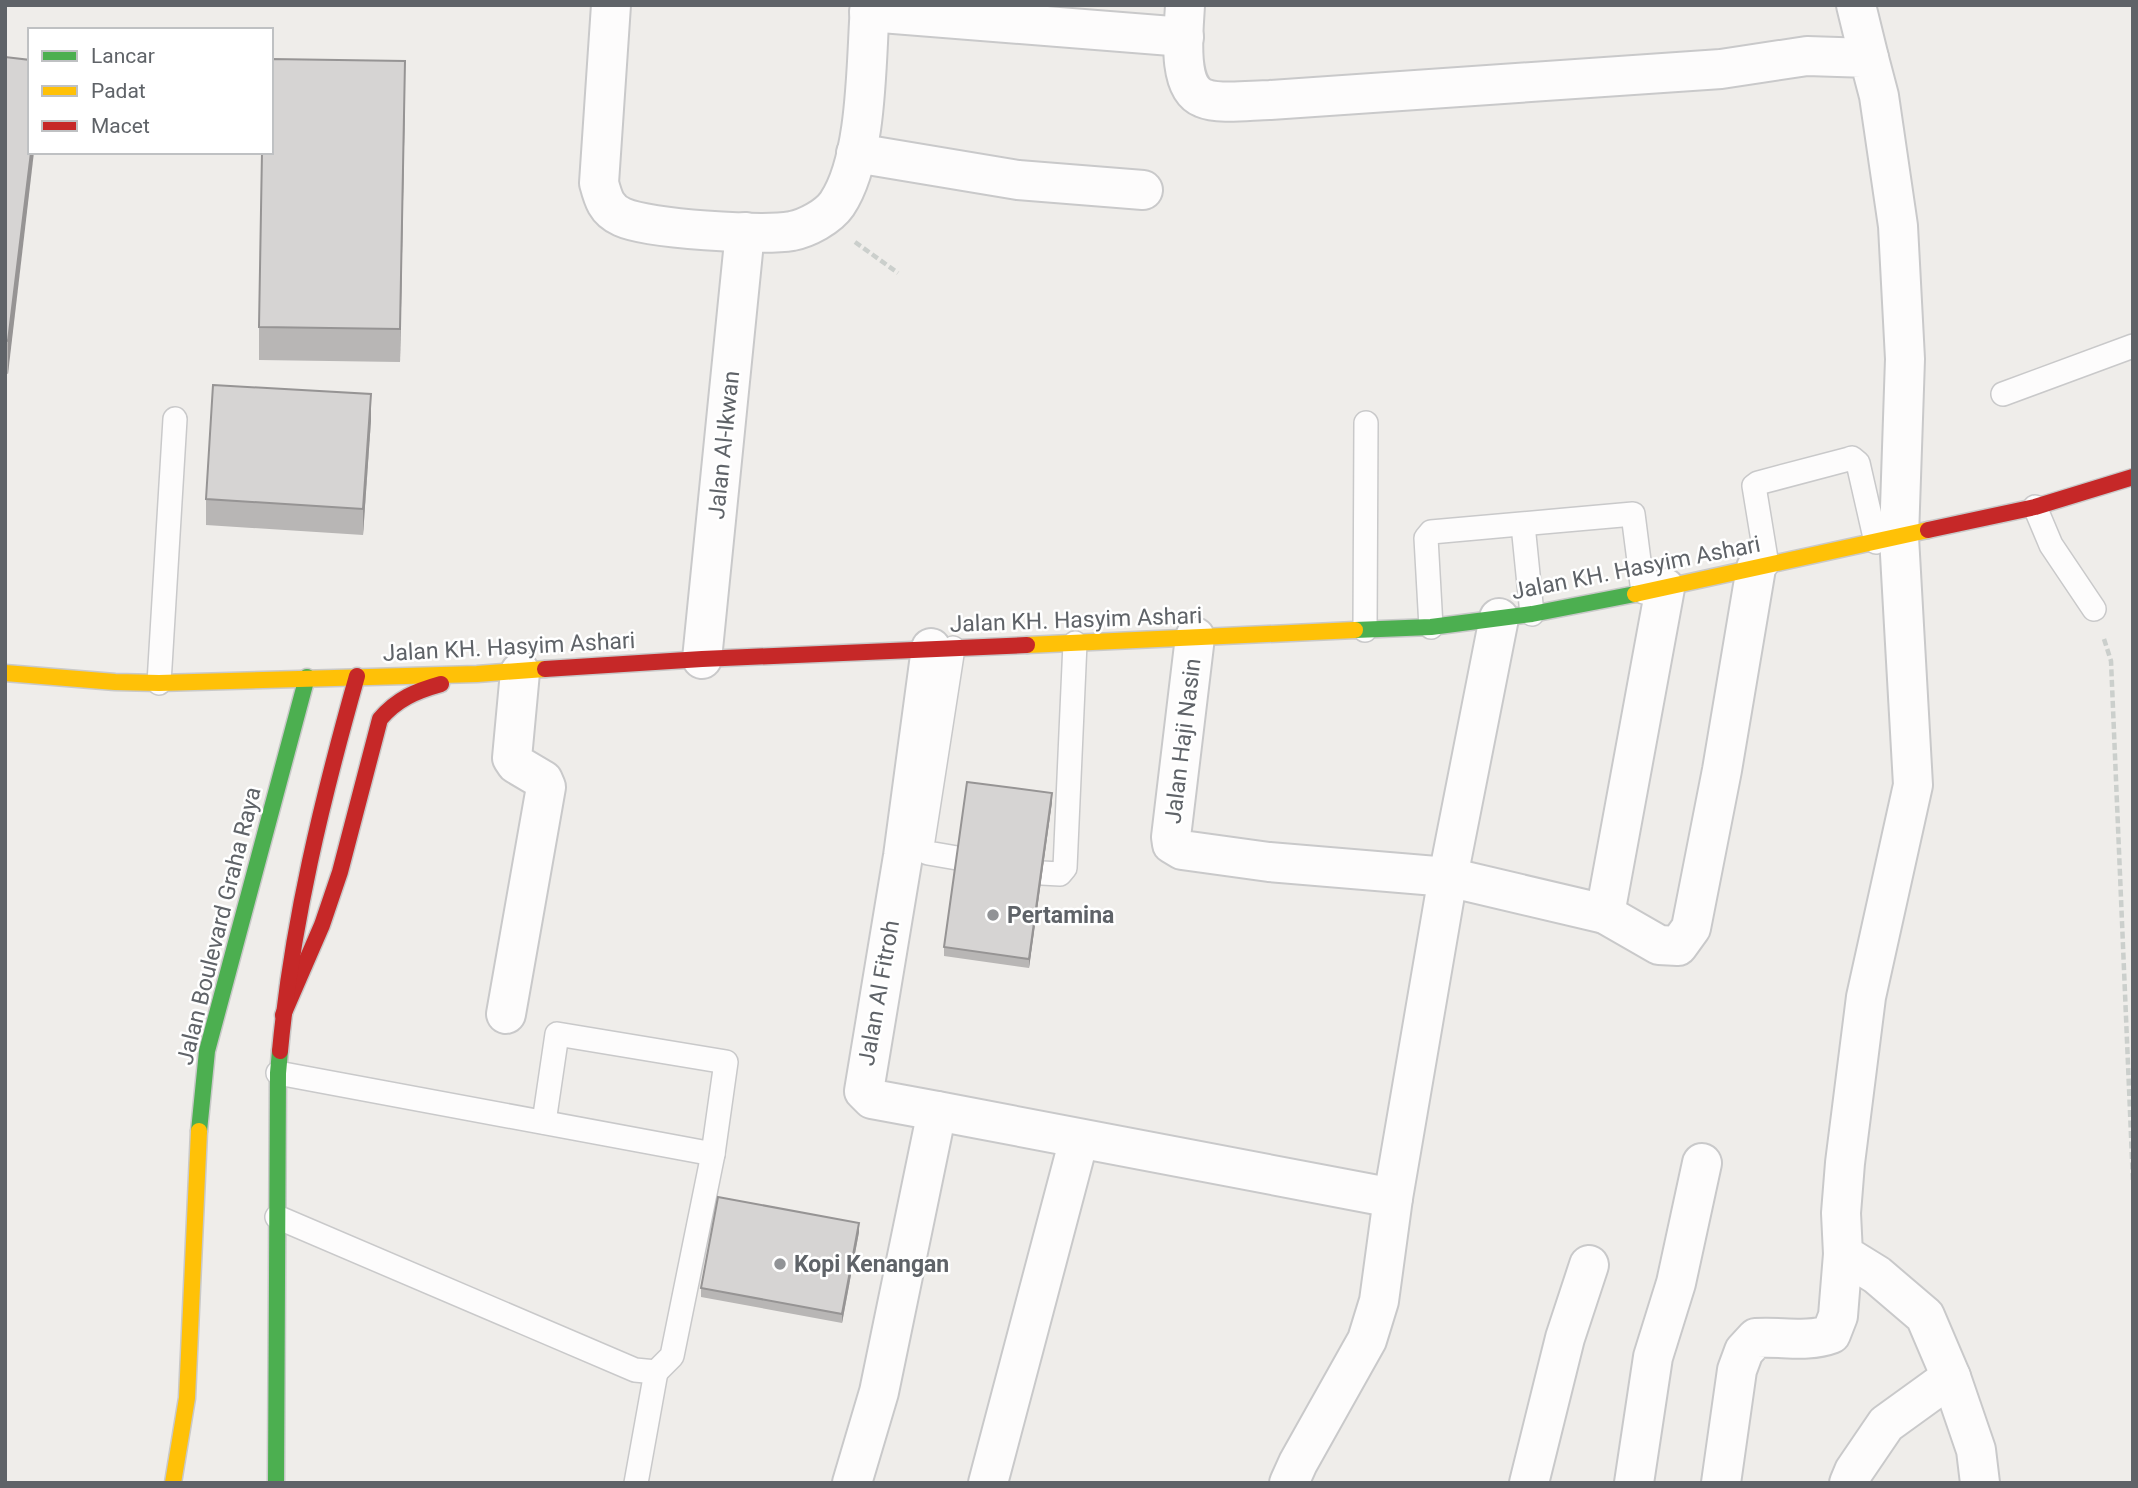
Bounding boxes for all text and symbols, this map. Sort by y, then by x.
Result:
legend [28,28,273,154]
text: Lancar [91,44,155,68]
text: Padat [91,79,146,103]
text: Macet [91,114,150,138]
street label: Jalan Al-Ikwan [703,369,745,521]
street label: Jalan KH. Hasyim Ashari [1509,531,1763,605]
street label: Jalan KH. Hasyim Ashari [949,602,1203,638]
street label: Jalan KH. Hasyim Ashari [382,627,636,667]
street label: Jalan Haji Nasin [1159,657,1207,825]
street label: Jalan Boulevard Graha Raya [171,784,267,1068]
place label: Pertamina [1007,902,1114,929]
marker: Pertamina [985,907,1001,923]
street label: Jalan Al Fitroh [853,918,905,1068]
place label: Kopi Kenangan [794,1251,949,1278]
marker: Kopi Kenangan [772,1256,788,1272]

